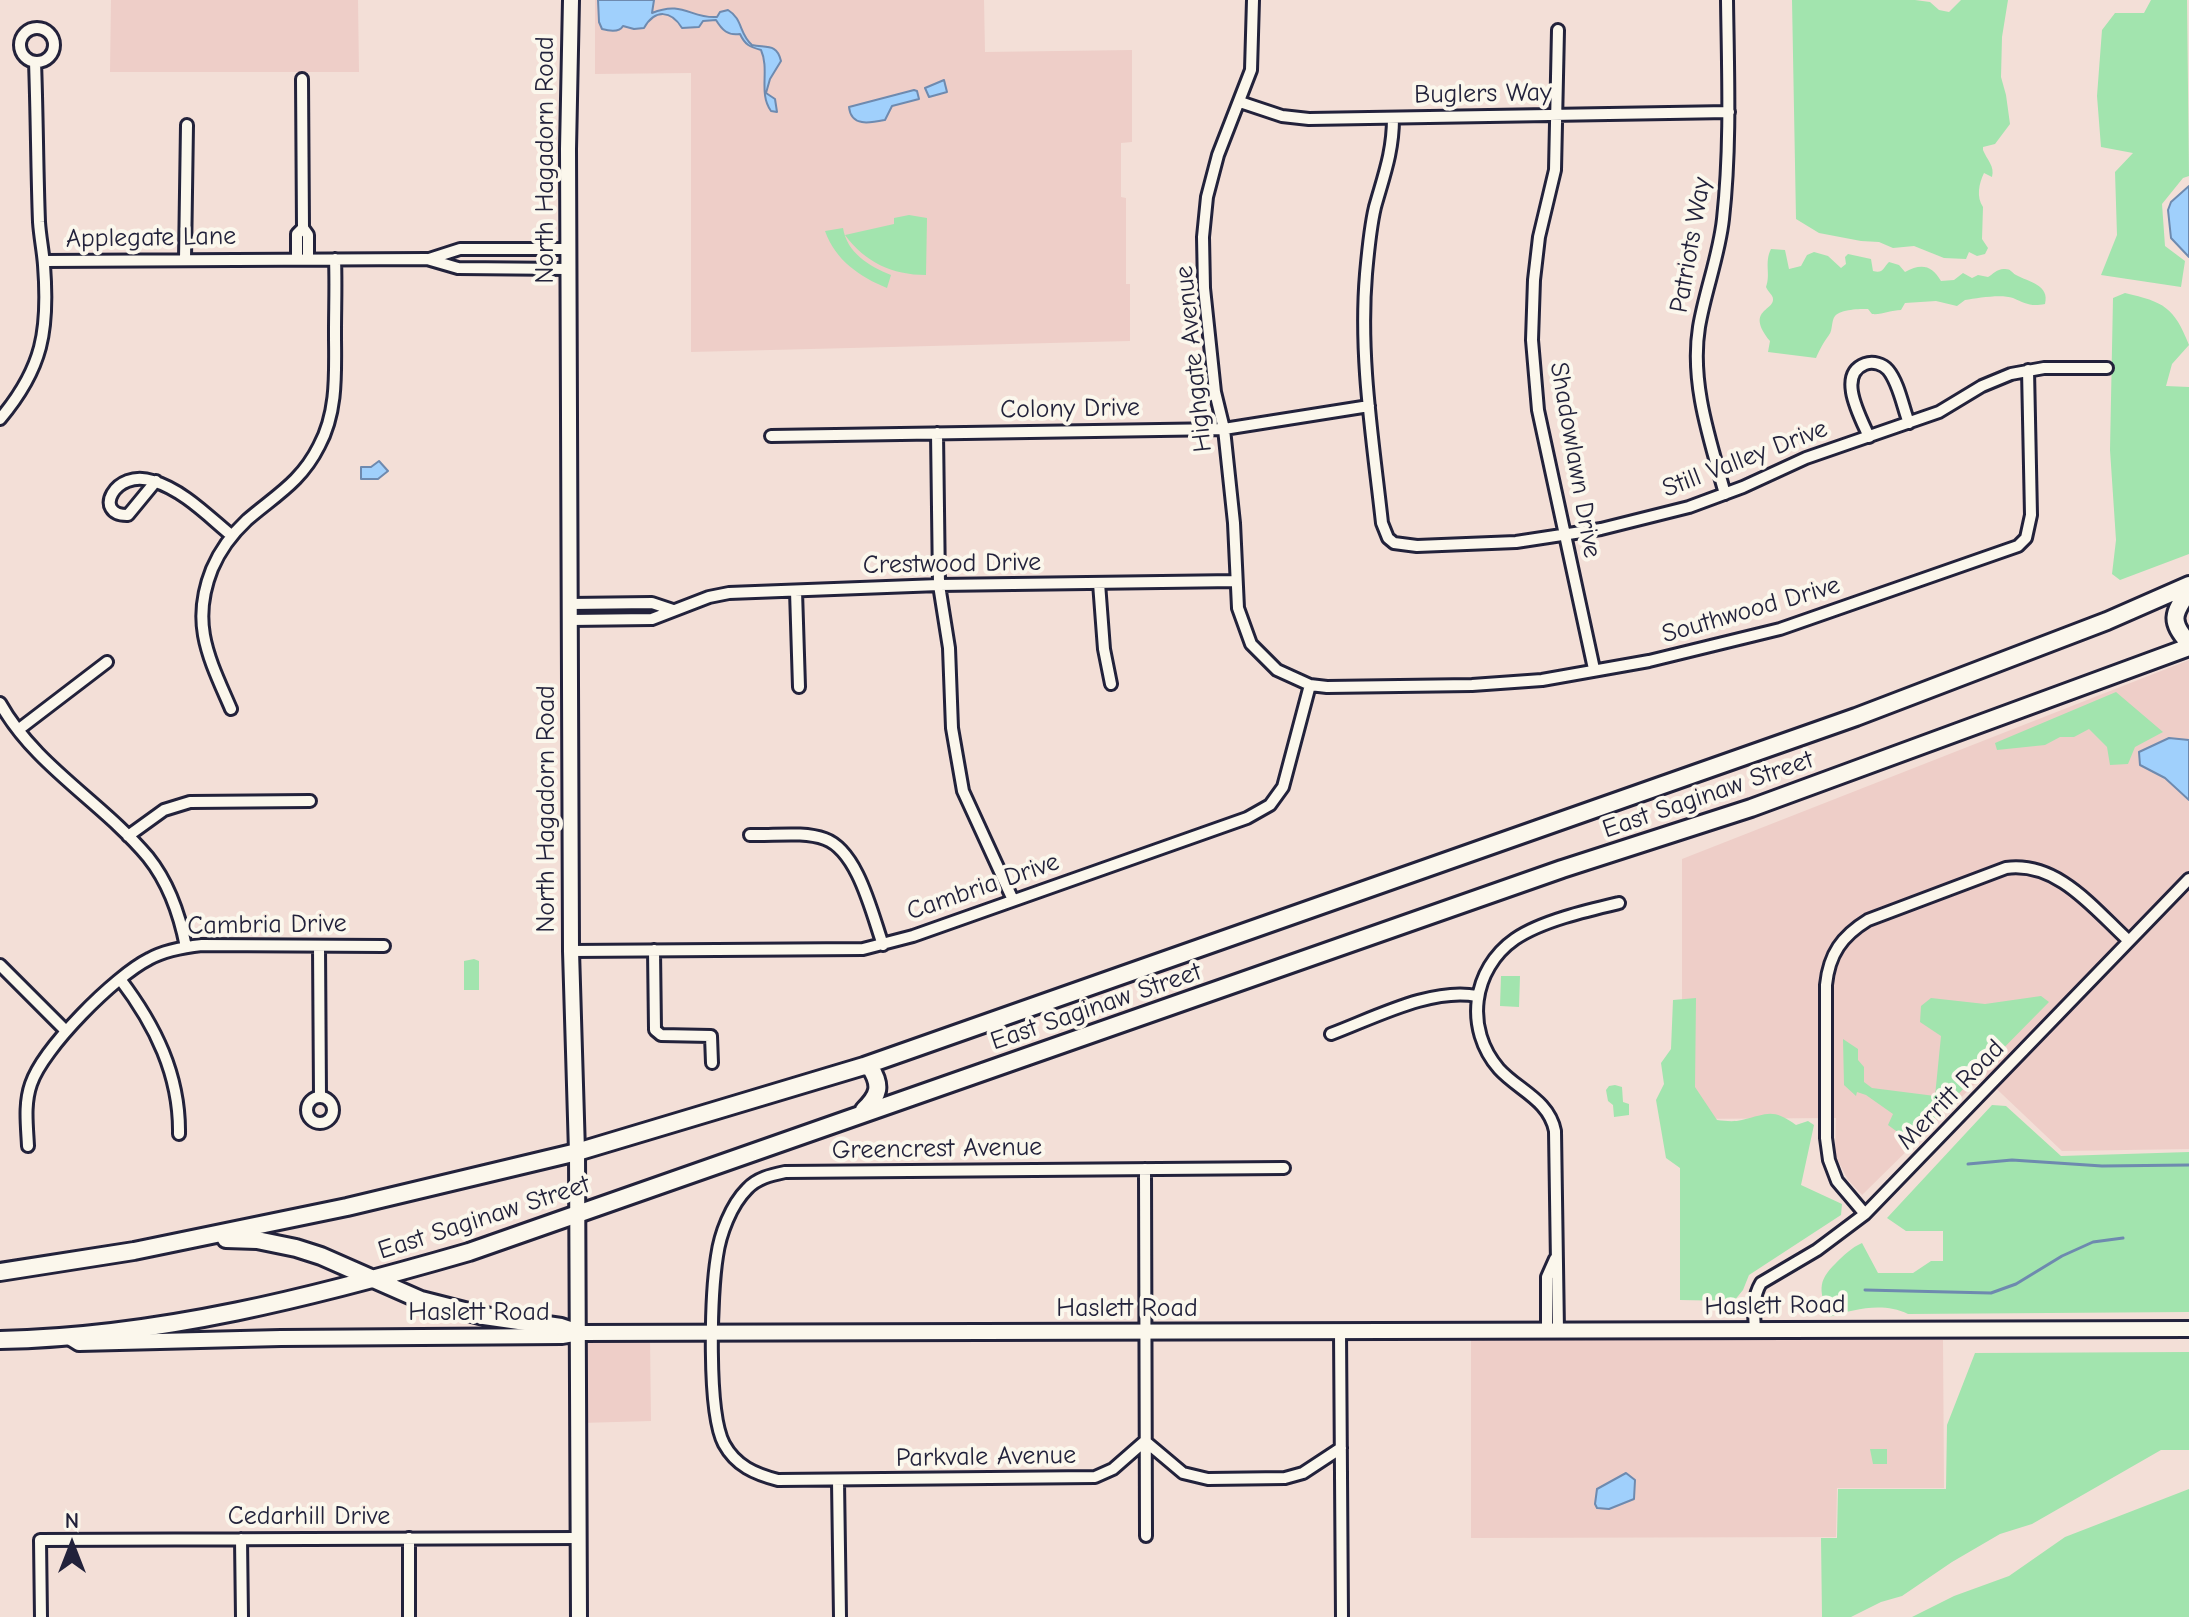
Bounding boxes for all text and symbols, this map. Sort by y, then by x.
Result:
street label: North Hagadorn Road [530,36,562,284]
street label: Buglers Way [1414,77,1552,111]
street label: Patriots Way [1664,175,1718,315]
street label: Applegate Lane [66,221,236,255]
street label: Highgate Avenue [1169,264,1219,454]
street label: Shadowlawn Drive [1542,360,1608,560]
street label: Colony Drive [1000,392,1140,426]
street label: Still Valley Drive [1658,413,1832,505]
street label: Crestwood Drive [863,547,1041,581]
street label: Southwood Drive [1658,570,1844,650]
street label: North Hagadorn Road [531,685,563,933]
street label: East Saginaw Street [1599,744,1817,846]
street label: Cambria Drive [903,846,1063,928]
street label: Cambria Drive [187,908,347,942]
street label: East Saginaw Street [987,956,1205,1058]
street label: Merritt Road [1891,1033,2011,1157]
street label: Greencrest Avenue [832,1132,1042,1166]
street label: East Saginaw Street [374,1169,594,1267]
street label: Haslett Road [1704,1289,1846,1323]
street label: Haslett Road [1056,1293,1198,1325]
street label: Haslett Road [408,1297,550,1329]
street label: Parkvale Avenue [896,1440,1076,1474]
street label: Cedarhill Drive [228,1501,390,1533]
north arrow [32,1505,112,1585]
text: N [65,1508,79,1534]

